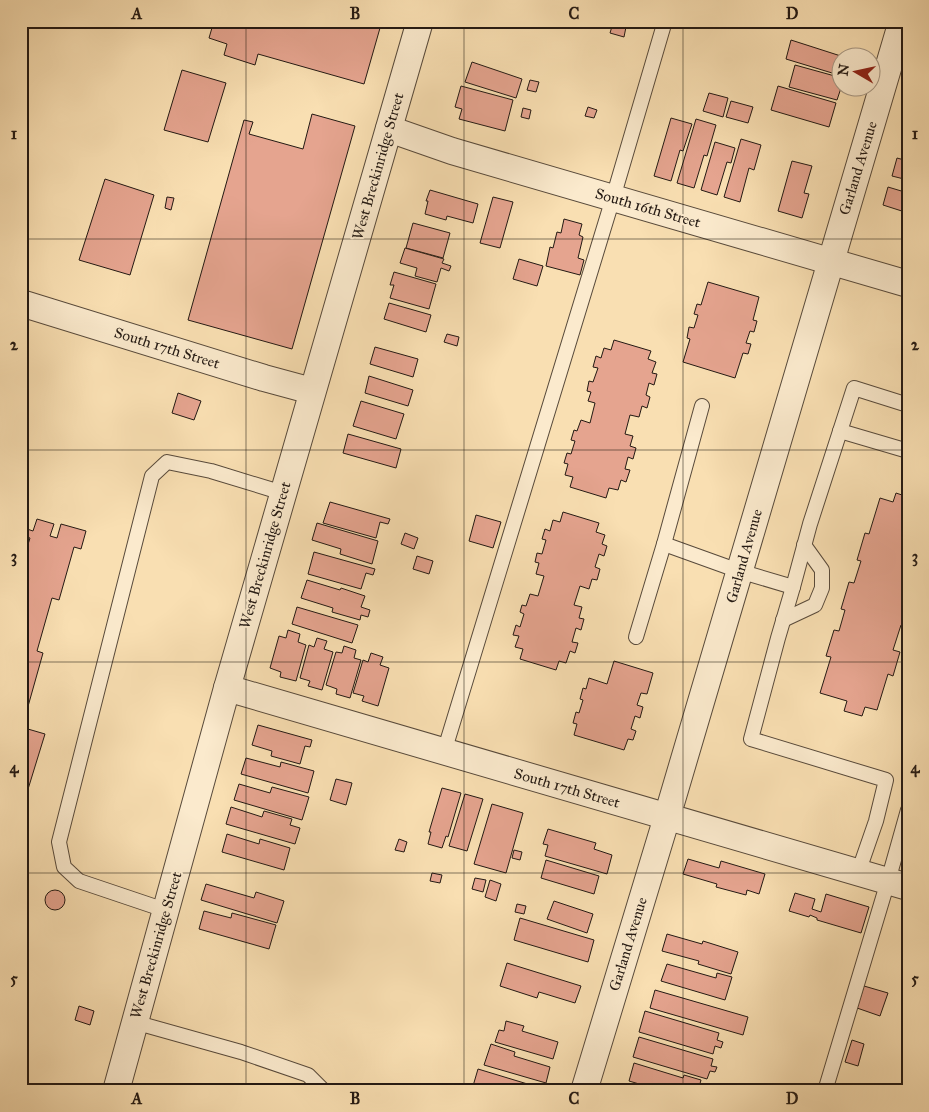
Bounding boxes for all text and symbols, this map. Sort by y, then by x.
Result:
text: A [131,4,143,23]
text: B [350,4,360,23]
text: C [569,4,580,23]
text: D [786,4,799,23]
north arrow [832,48,882,98]
text: N [834,63,853,77]
street label: West Breckinridge Street [348,90,408,242]
street label: Garland Avenue [835,119,881,217]
text: 1 [11,124,18,143]
text: 1 [912,124,919,143]
street label: South 16th Street [593,184,703,232]
street label: South 17th Street [112,323,223,373]
text: 2 [10,335,19,354]
text: 2 [911,335,920,354]
street label: West Breckinridge Street [235,479,295,631]
street label: Garland Avenue [722,507,766,605]
text: 3 [11,547,17,567]
text: 3 [912,547,918,567]
text: 4 [10,758,20,778]
text: 4 [911,758,921,778]
street label: South 17th Street [512,764,623,812]
street label: West Breckinridge Street [126,869,186,1021]
street label: Garland Avenue [605,895,651,993]
text: 5 [10,969,18,988]
text: 5 [911,969,919,988]
text: A [131,1089,143,1108]
text: B [350,1089,360,1108]
text: C [569,1089,580,1108]
text: D [786,1089,799,1108]

